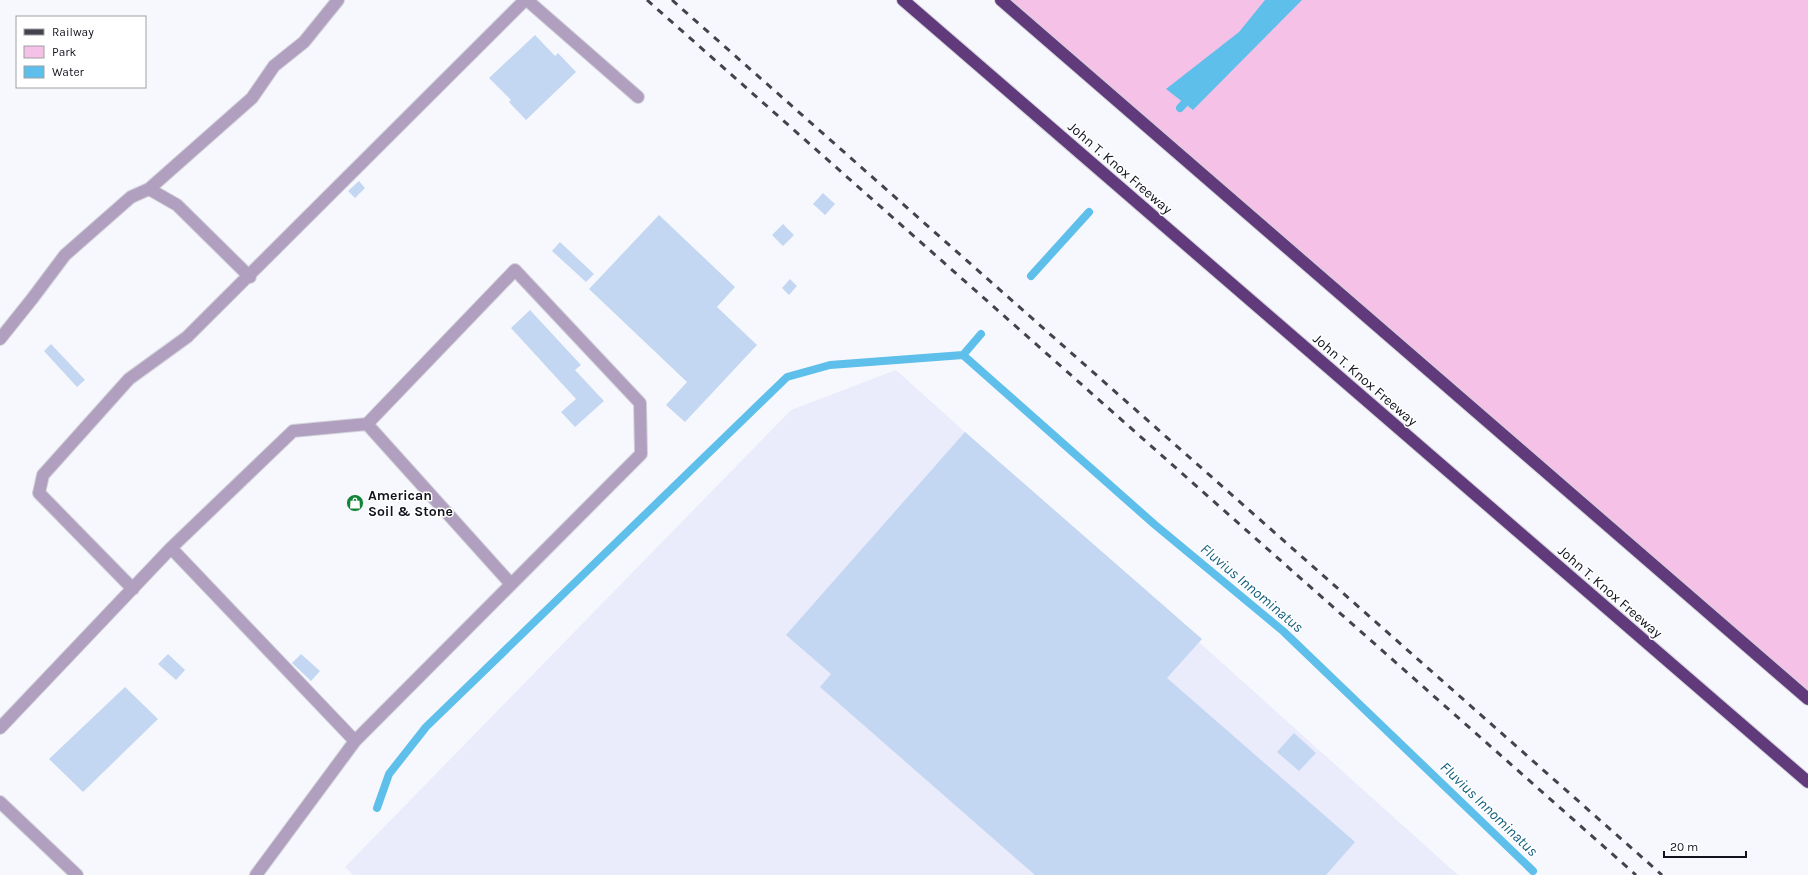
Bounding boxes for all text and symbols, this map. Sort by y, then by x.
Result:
legend [16,16,146,88]
text: Railway [52,25,94,39]
text: Park [52,45,77,59]
text: Water [52,65,85,79]
street label: John T. Knox Freeway [1064,118,1176,218]
street label: John T. Knox Freeway [1309,330,1421,430]
place label: American Soil & Stone [368,487,453,520]
shop icon: American Soil & Stone [345,493,365,513]
water label: Fluvius Innominatus [1197,540,1307,636]
street label: John T. Knox Freeway [1554,542,1666,642]
water label: Fluvius Innominatus [1437,758,1541,860]
scale bar [1664,833,1746,859]
text: 20 m [1670,840,1698,854]

